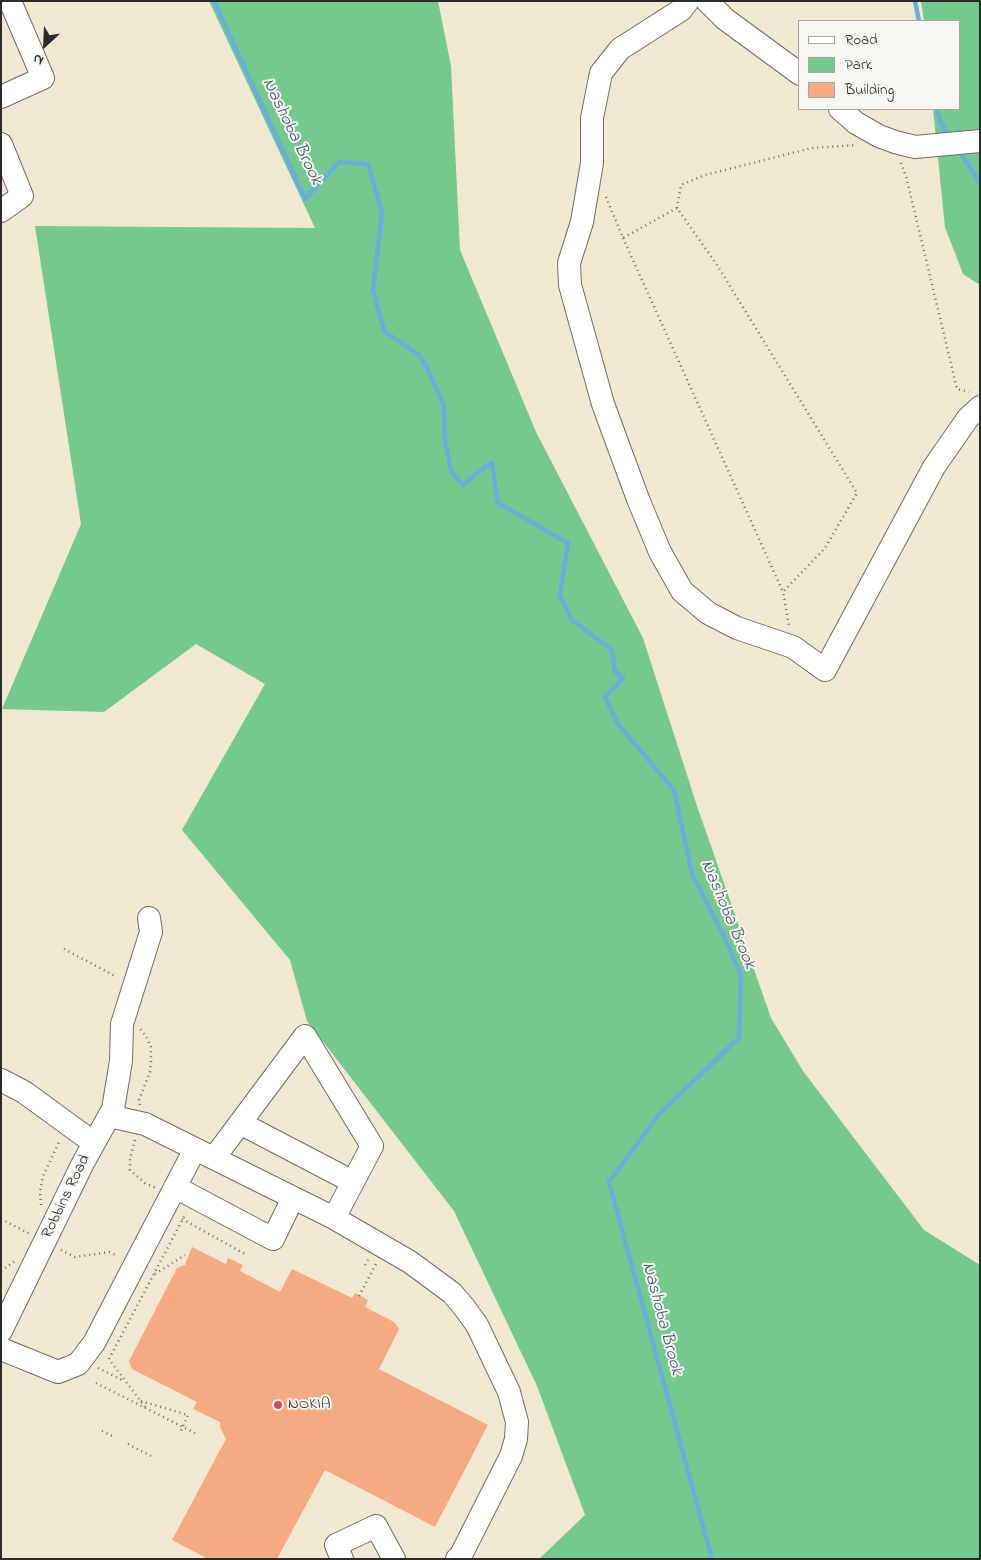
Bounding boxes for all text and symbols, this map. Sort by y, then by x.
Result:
north arrow [20,20,70,70]
legend [798,20,961,110]
text: Road [845,29,878,51]
text: N [30,48,47,71]
text: Park [845,54,872,76]
water label: Nashoba Brook [256,75,326,189]
text: Building [845,79,894,101]
water label: Nashoba Brook [694,857,760,973]
street label: Robbins Road [38,1152,96,1242]
water label: Nashoba Brook [636,1260,686,1378]
place label: NOKIA [288,1395,331,1415]
marker: NOKIA [272,1399,284,1411]

